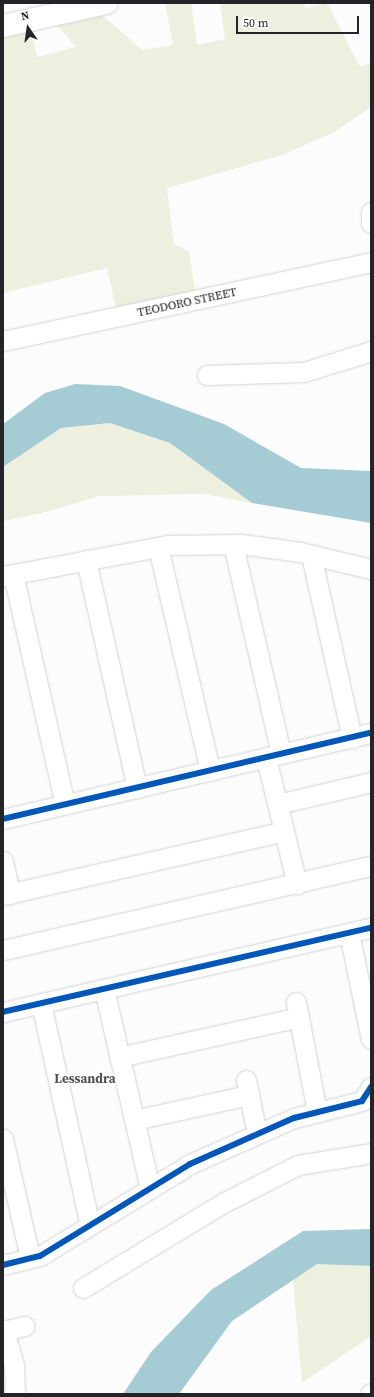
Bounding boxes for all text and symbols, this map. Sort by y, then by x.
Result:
north arrow [8,8,48,48]
text: N [20,8,31,24]
scale bar [238,8,361,34]
text: 50 m [243,15,269,31]
street label: TEODORO STREET [136,285,238,321]
district label: Lessandra [54,1071,116,1087]

